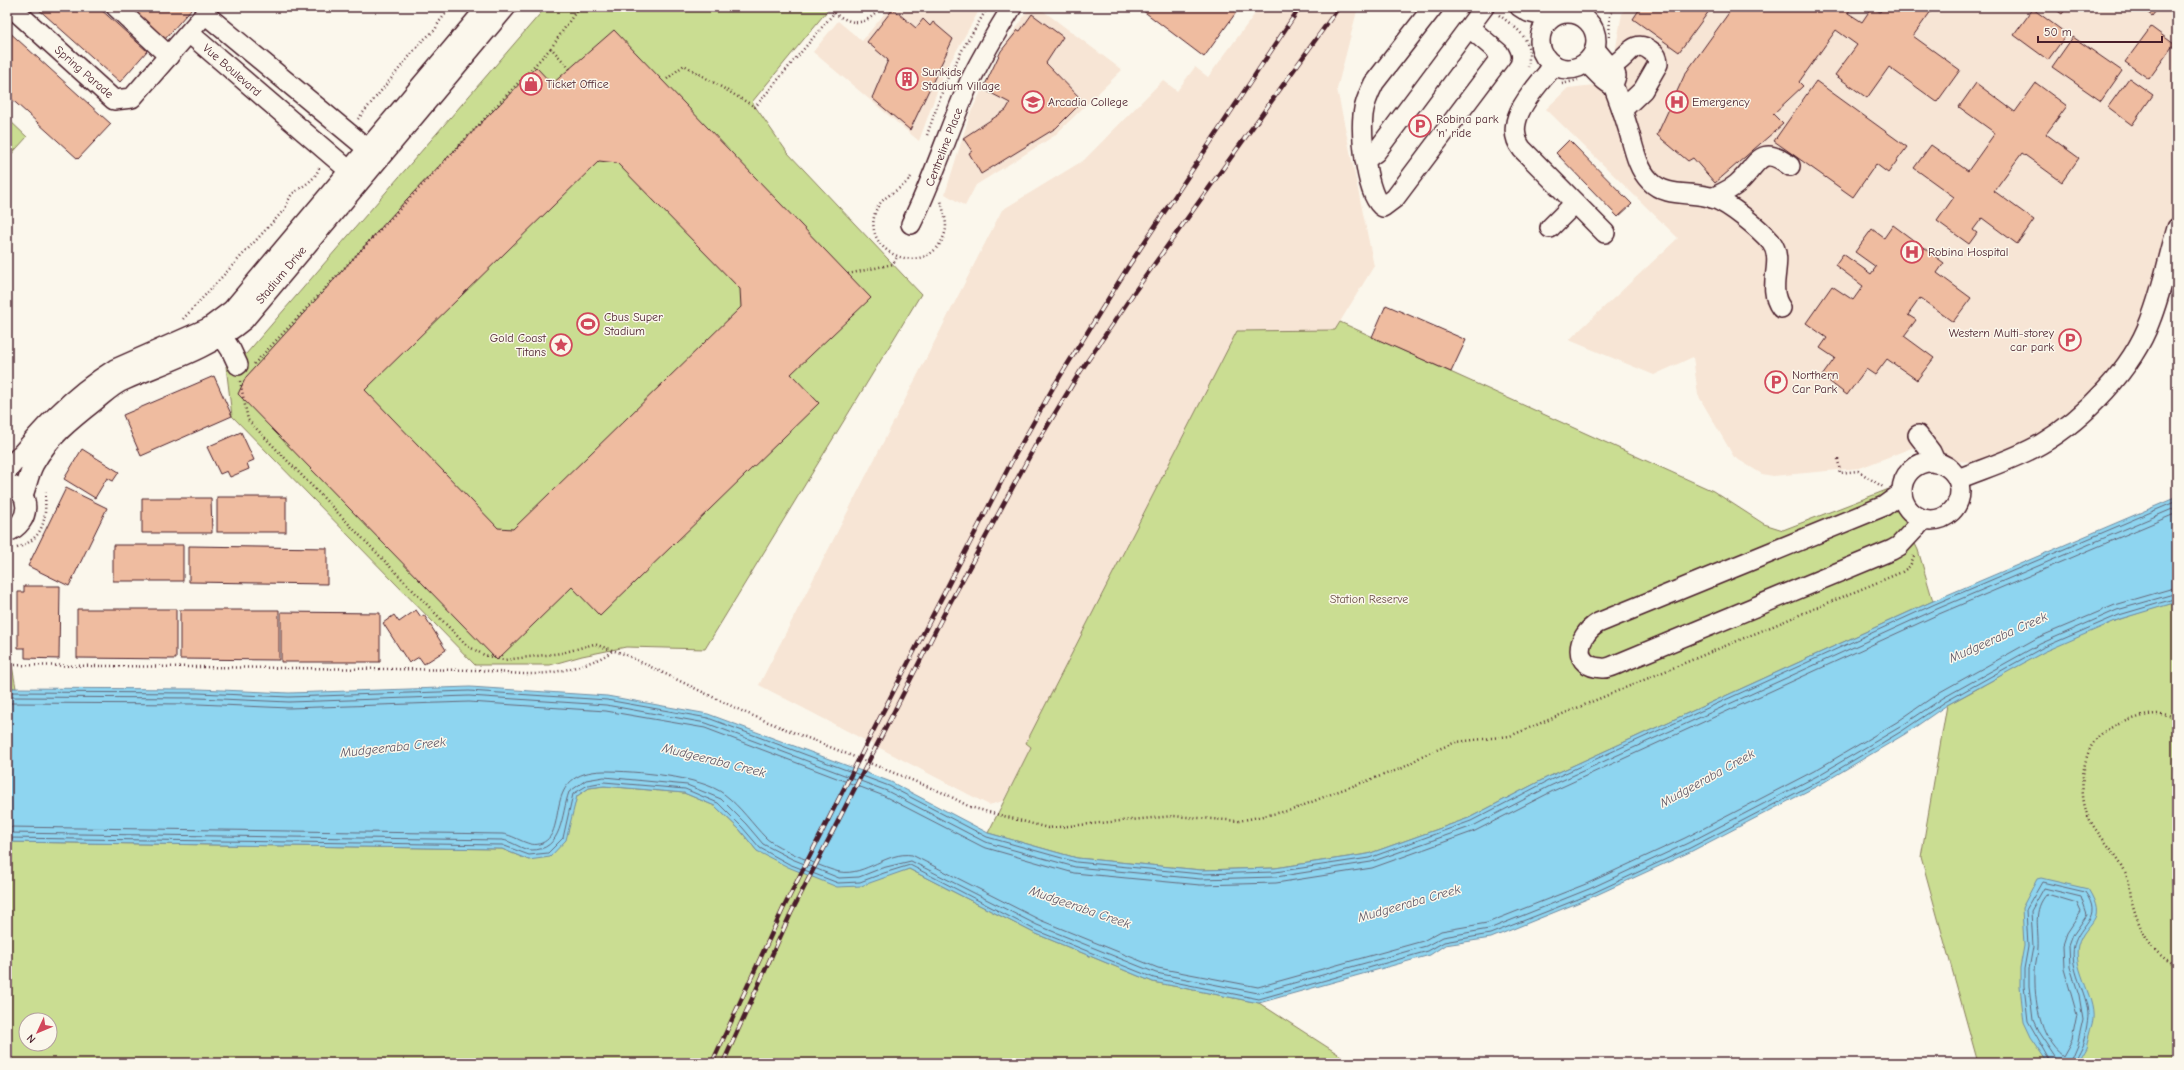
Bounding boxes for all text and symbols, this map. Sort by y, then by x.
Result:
scale bar [2038,18,2162,44]
text: 50 m [2044,25,2072,39]
street label: Vue Boulevard [200,41,264,99]
street label: Spring Parade [52,43,116,101]
place label: Sunkids Stadium Village [922,65,1000,93]
building icon: Sunkids Stadium Village [894,66,920,92]
shop icon: Ticket Office [518,71,544,97]
place label: Ticket Office [546,77,609,91]
school or university icon: Arcadia College [1020,89,1046,115]
hospital icon: Emergency [1664,89,1690,115]
place label: Arcadia College [1048,95,1128,109]
place label: Emergency [1692,95,1750,109]
street label: Centreline Place [923,106,965,188]
place label: Robina park 'n' ride [1436,112,1499,140]
parking icon: Robina park 'n' ride [1407,113,1433,139]
hospital icon: Robina Hospital [1899,239,1925,265]
street label: Stadium Drive [253,243,309,307]
place label: Robina Hospital [1928,245,2008,259]
place label: Cbus Super Stadium [604,310,663,338]
sports icon: Cbus Super Stadium [575,311,601,337]
place label: Western Multi-storey car park [1949,326,2055,354]
parking icon: Western Multi-storey car park [2057,327,2083,353]
place label: Gold Coast Titans [490,331,547,359]
place icon: Gold Coast Titans [548,332,574,358]
place label: Northern Car Park [1792,368,1838,396]
parking icon: Northern Car Park [1763,369,1789,395]
park label: Station Reserve [1330,592,1408,606]
water label: Mudgeeraba Creek [1946,608,2050,666]
water label: Mudgeeraba Creek [338,734,447,760]
water label: Mudgeeraba Creek [660,740,768,780]
water label: Mudgeeraba Creek [1656,745,1758,811]
water label: Mudgeeraba Creek [1355,881,1463,925]
water label: Mudgeeraba Creek [1026,882,1133,932]
north arrow [18,1012,58,1052]
text: N [24,1031,38,1046]

